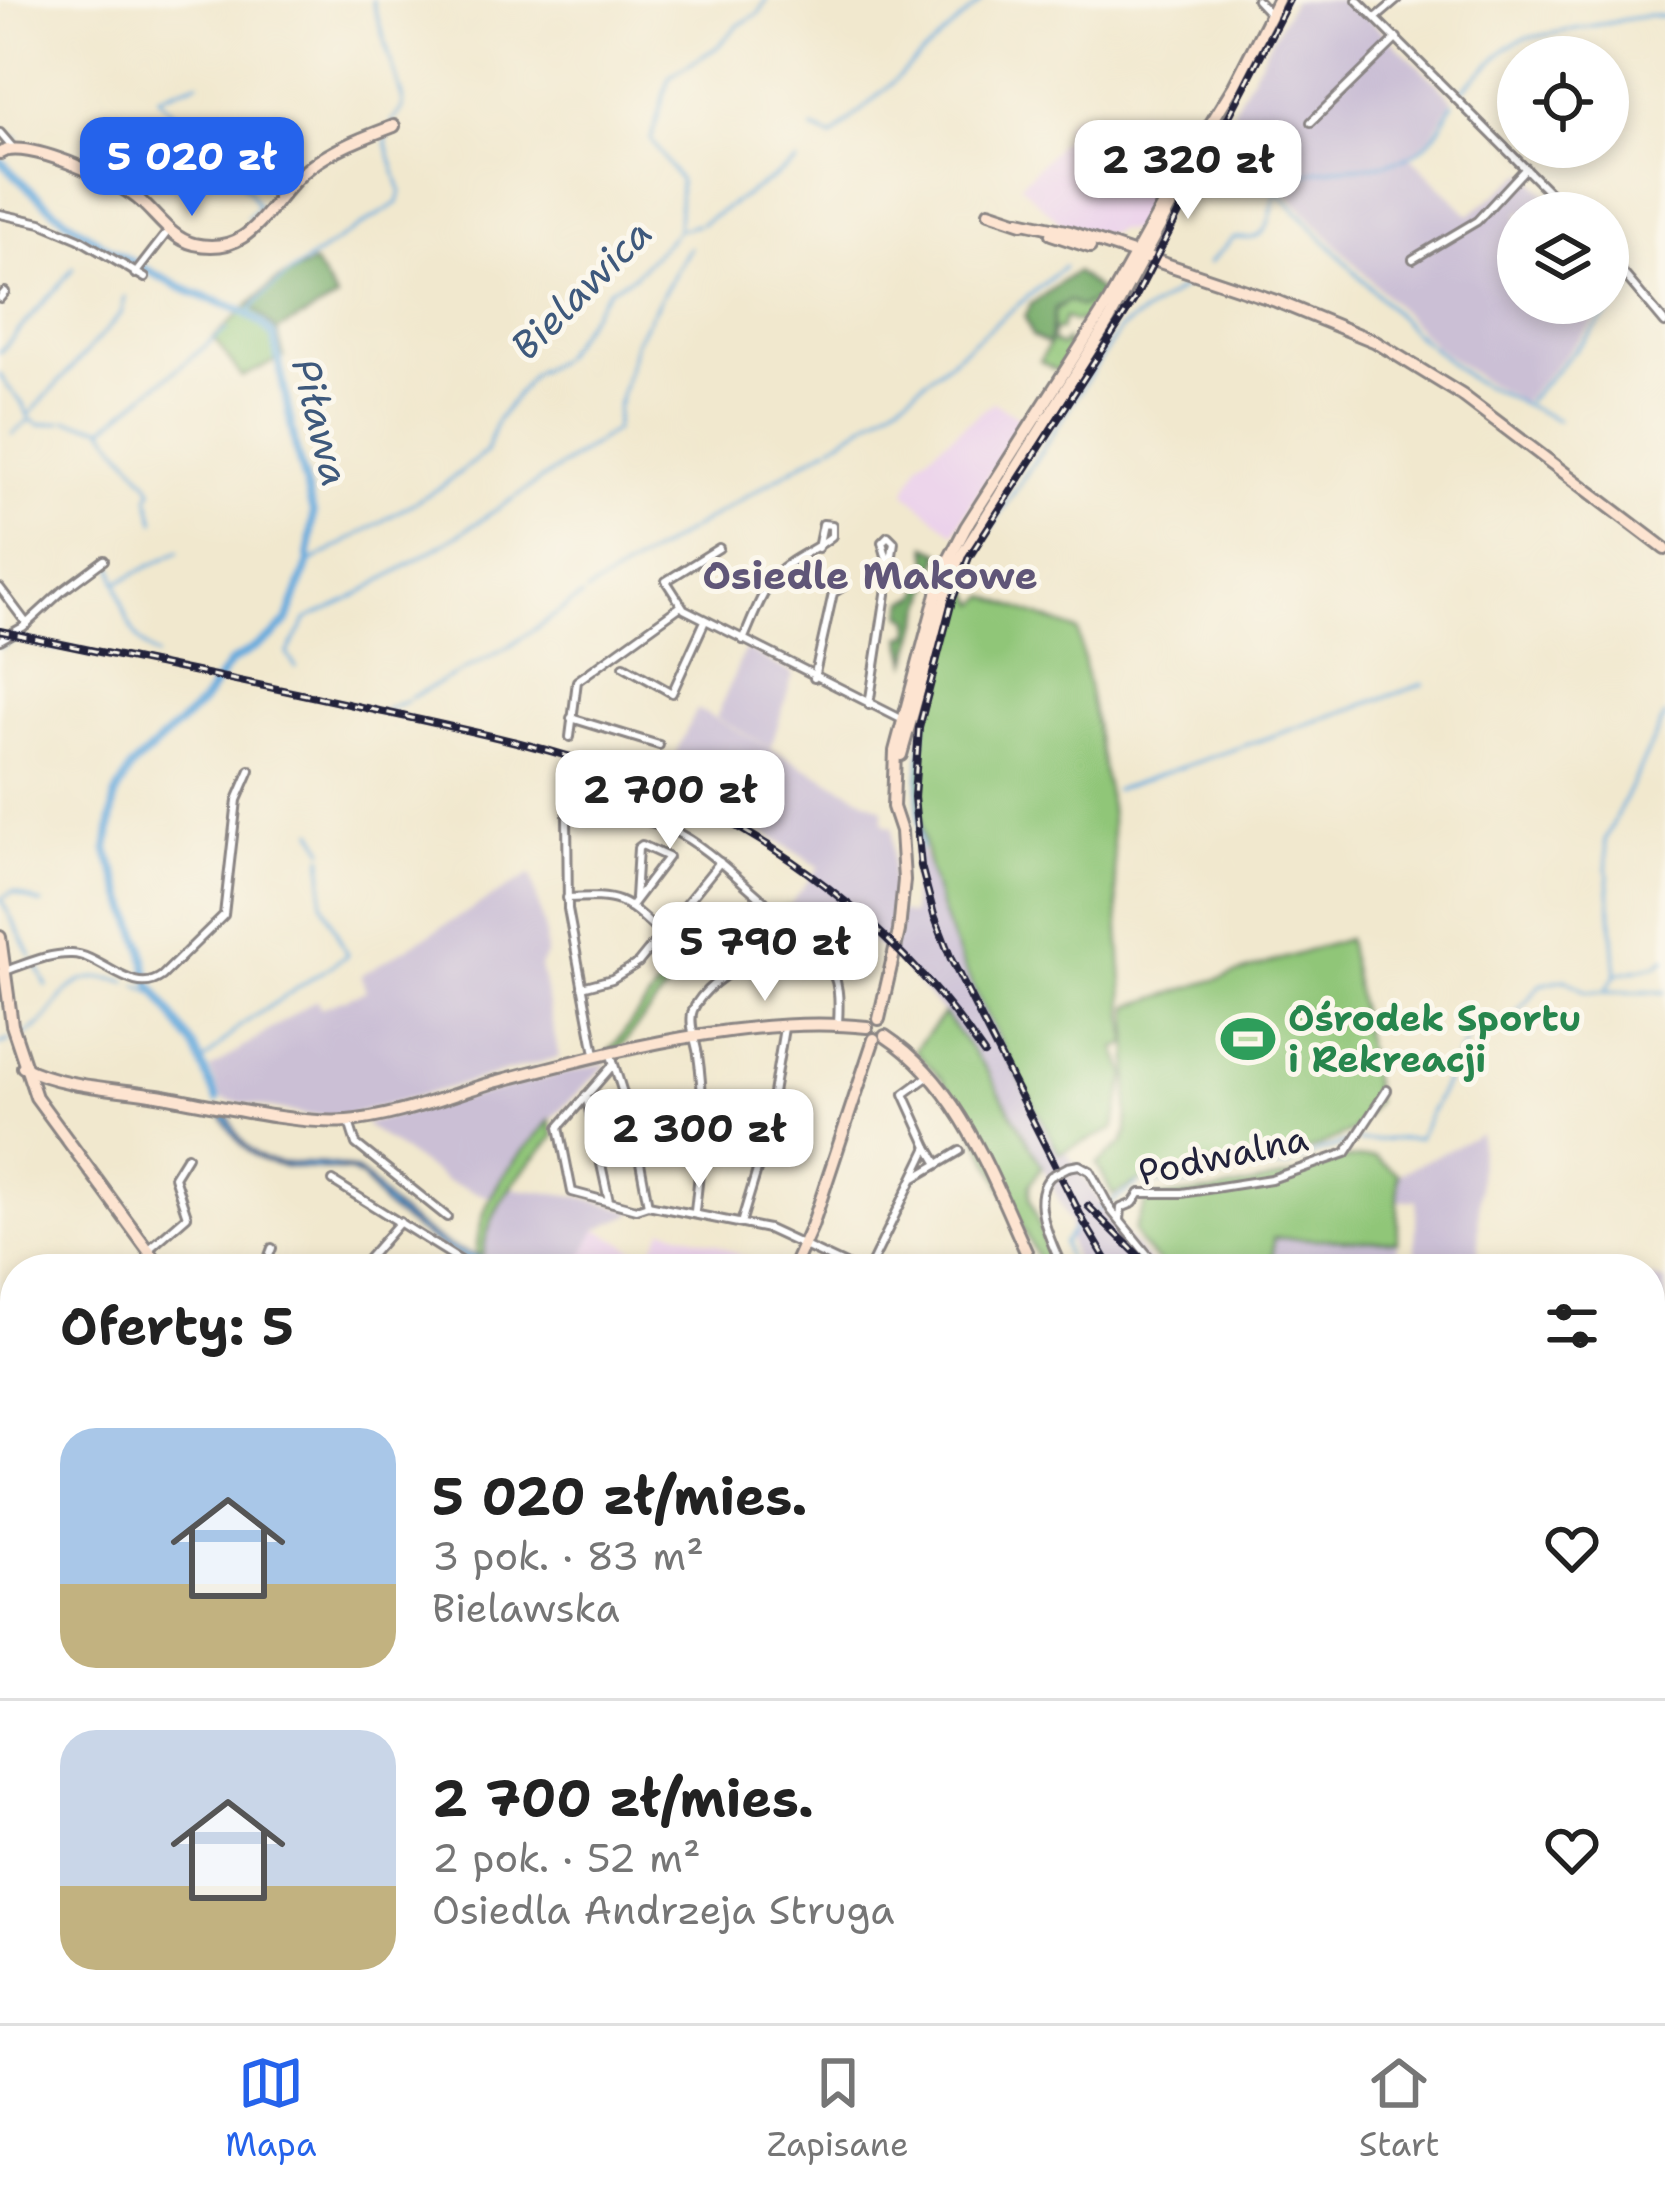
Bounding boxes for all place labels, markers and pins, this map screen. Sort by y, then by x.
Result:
pin: 5 020 zł [68,117,316,219]
pin: 2 320 zł [1064,120,1312,222]
pin: 2 700 zł [546,750,794,852]
pin: 5 790 zł [641,902,889,1004]
place label: Ośrodek Sportu i Rekreacji [1288,994,1581,1084]
sports icon: Ośrodek Sportu i Rekreacji [1219,1010,1277,1068]
pin: 2 300 zł [575,1089,823,1191]

